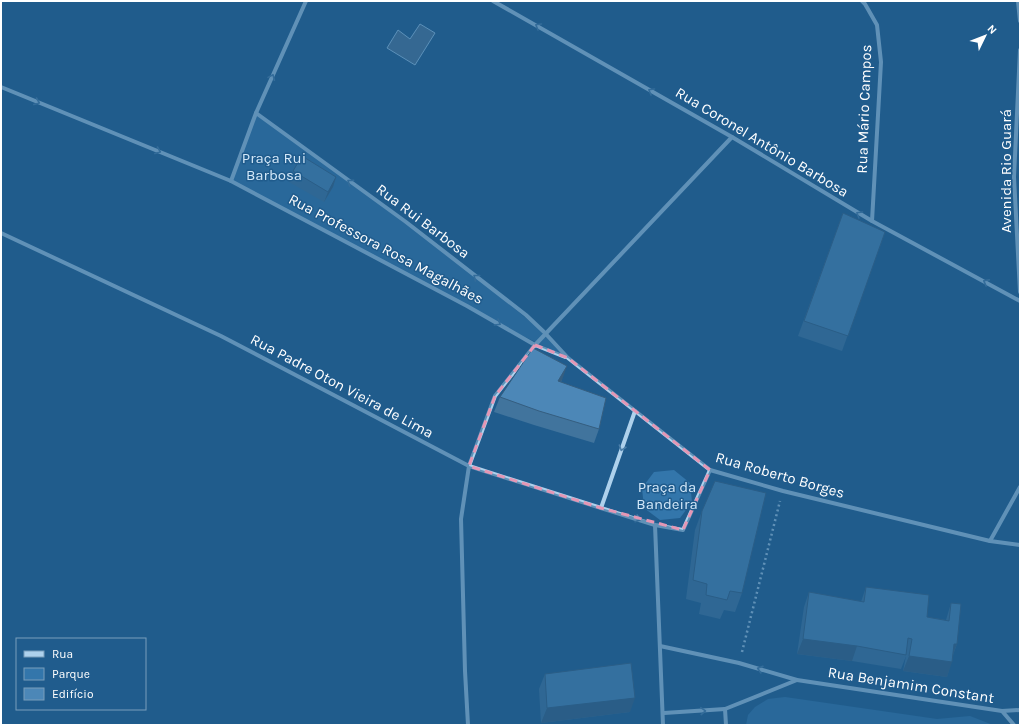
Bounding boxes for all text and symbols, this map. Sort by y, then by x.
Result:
north arrow [965,16,1005,56]
text: N [985,22,999,37]
one-way arrow [535,24,542,31]
street label: Rua Mário Campos [853,44,875,174]
one-way arrow [267,74,275,81]
street label: Rua Coronel Antônio Barbosa [672,83,852,201]
one-way arrow [648,88,655,95]
one-way arrow [34,97,41,105]
street label: Avenida Rio Guará [997,109,1015,233]
one-way arrow [154,146,161,154]
park label: Praça Rui Barbosa [242,149,306,184]
one-way arrow [347,180,354,187]
street label: Rua Rui Barbosa [373,180,473,262]
street label: Rua Professora Rosa Magalhães [286,190,486,308]
one-way arrow [856,211,863,218]
one-way arrow [474,274,481,281]
one-way arrow [982,280,990,287]
one-way arrow [494,319,501,326]
street label: Rua Padre Oton Vieira de Lima [247,330,437,442]
one-way arrow [618,444,627,451]
street label: Rua Roberto Borges [713,448,847,502]
park label: Praça da Bandeira [636,478,698,513]
one-way arrow [635,514,642,523]
legend [16,638,146,710]
text: Rua [52,647,73,661]
street label: Rua Benjamim Constant [827,663,996,707]
one-way arrow [756,665,763,674]
text: Parque [52,667,90,681]
text: Edifício [52,687,93,701]
one-way arrow [700,706,706,715]

